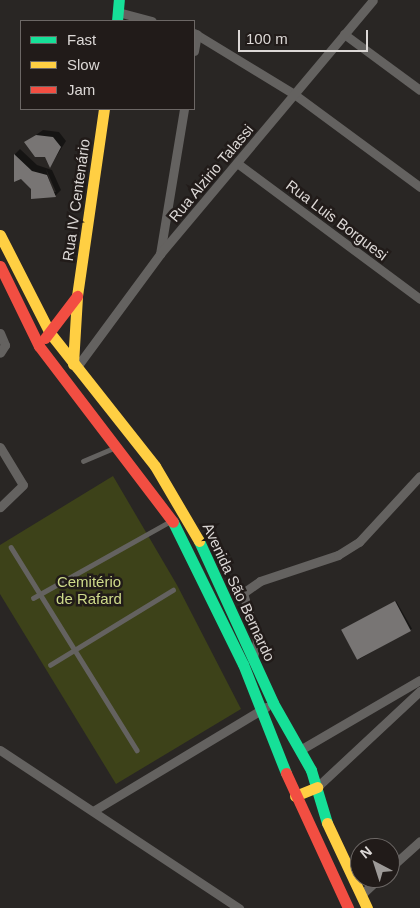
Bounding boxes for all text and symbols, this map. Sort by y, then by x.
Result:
legend [20,20,195,110]
scale bar [240,20,370,52]
text: 100 m [246,30,288,47]
text: Fast [67,31,96,48]
text: Slow [67,56,100,73]
text: Jam [67,81,95,98]
street label: Rua Alzirio Talassi [165,120,257,226]
street label: Rua IV Centenário [59,138,93,262]
street label: Rua Luis Borguesi [283,176,391,264]
street label: Avenida São Bernardo [199,520,279,664]
park label: Cemitério de Rafard [56,572,122,607]
north arrow [350,838,400,888]
text: N [357,843,375,862]

